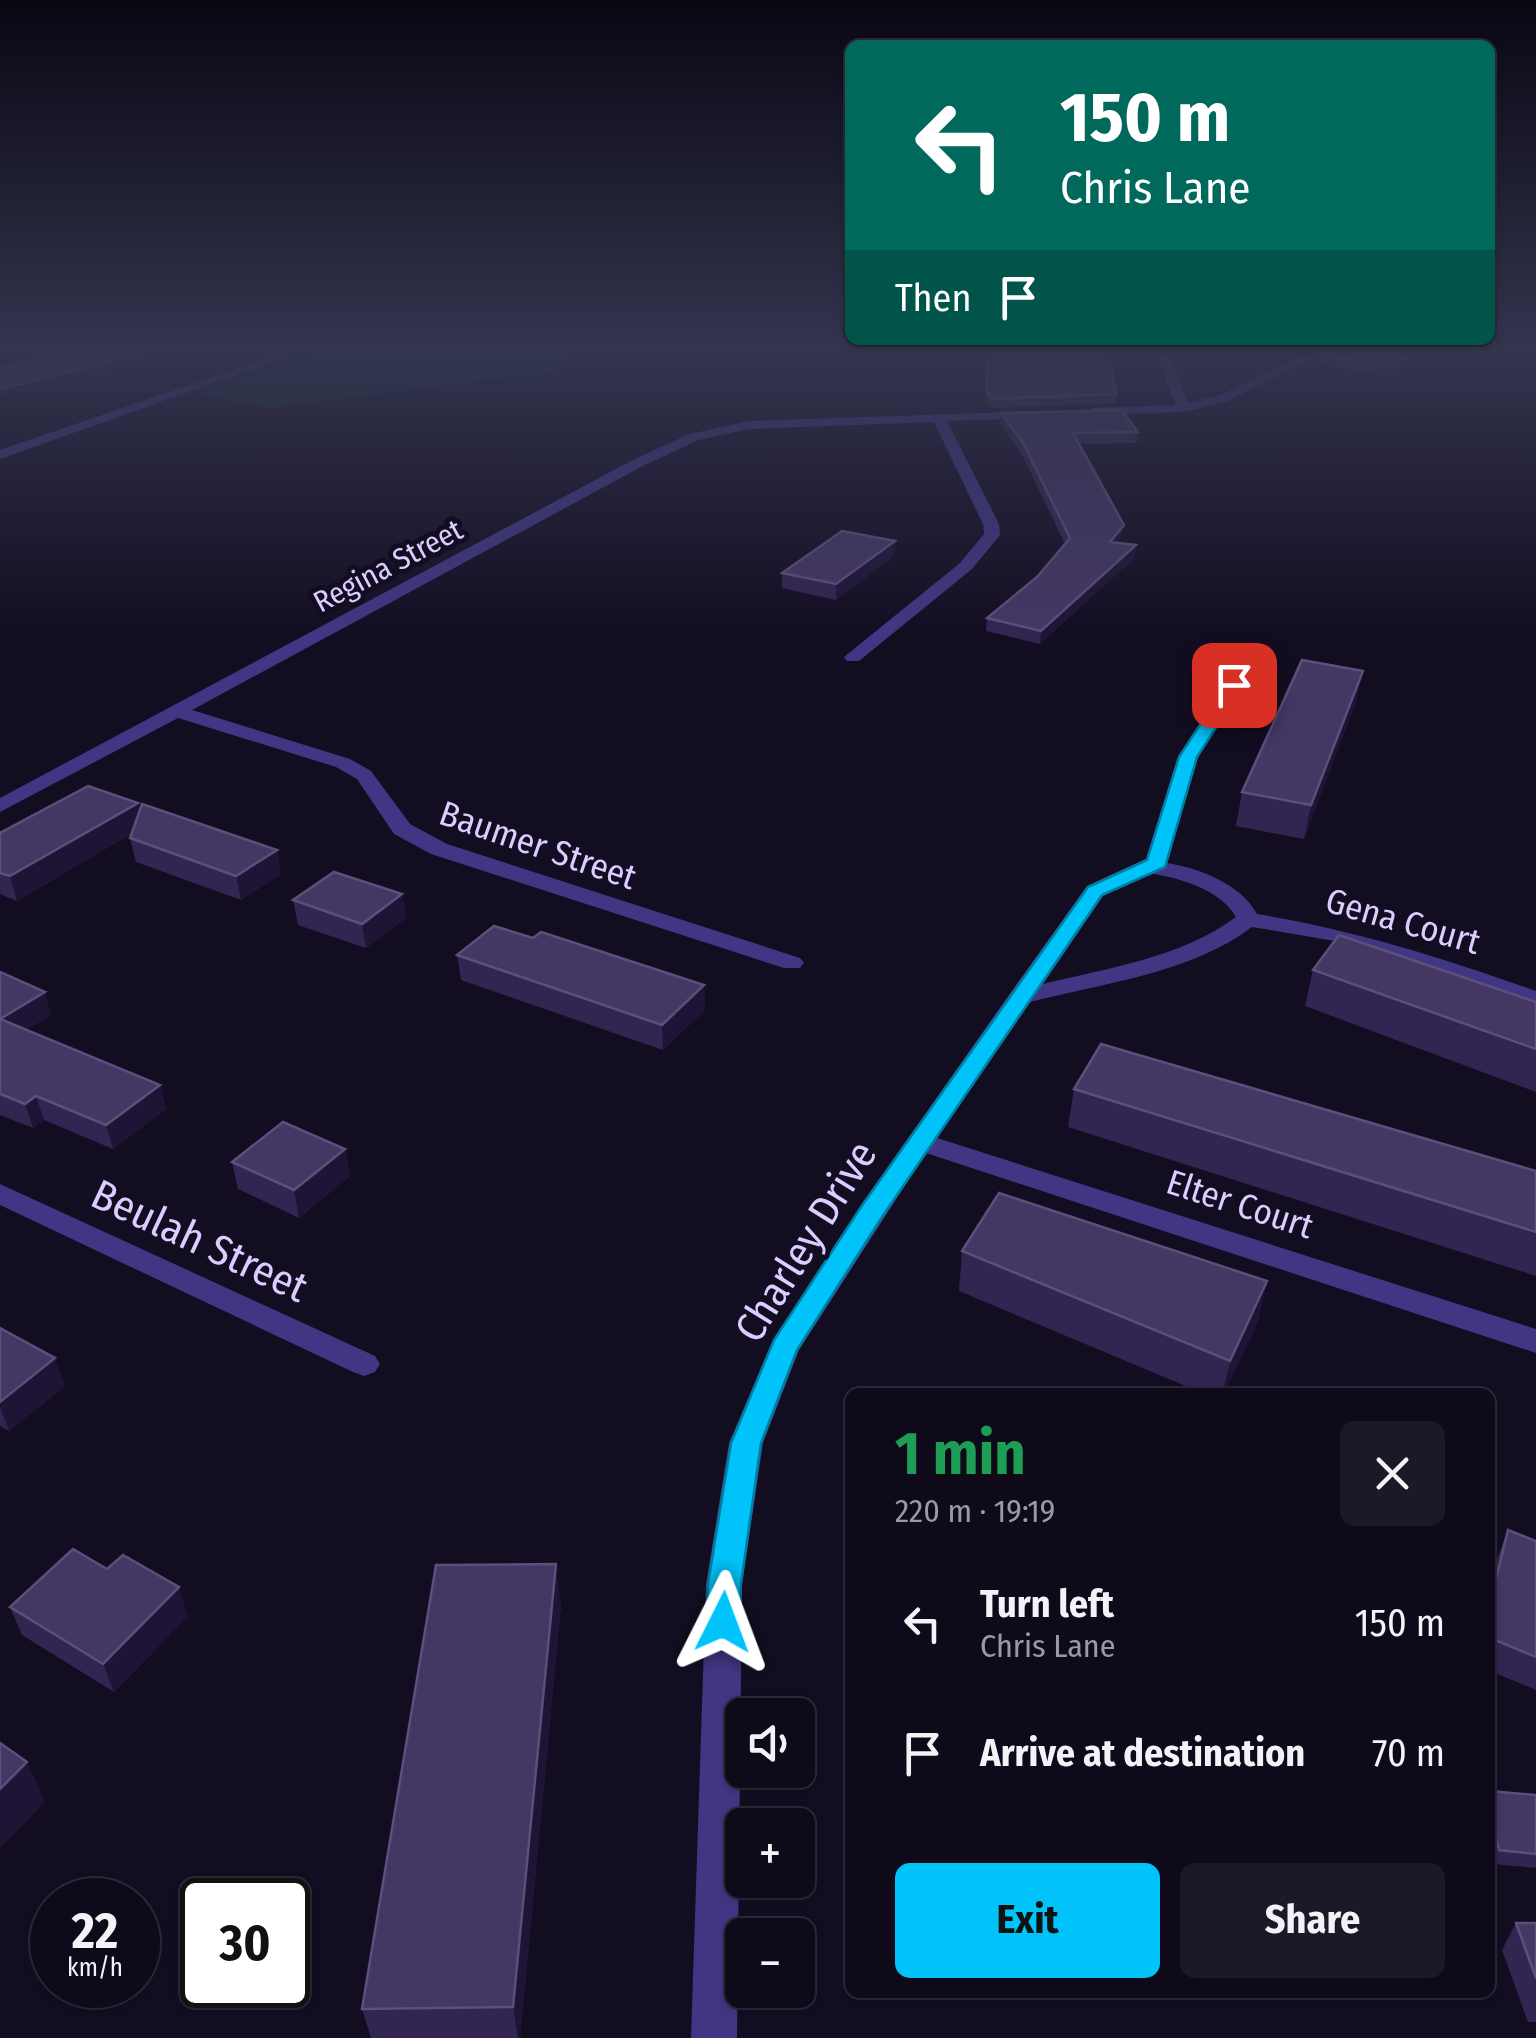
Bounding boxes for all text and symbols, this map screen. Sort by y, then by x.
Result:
text: 150 m [1060,76,1230,160]
icon: left [895,80,1025,210]
text: Chris Lane [1060,161,1251,215]
icon: arrive [991,270,1046,325]
text: Then [895,275,971,321]
street label: Regina Street [307,512,469,620]
pin [1192,643,1277,728]
icon: arrive [1207,658,1262,713]
street label: Baumer Street [434,792,642,898]
street label: Gena Court [1321,879,1486,963]
street label: Charley Drive [724,1132,887,1351]
street label: Elter Court [1161,1161,1319,1248]
street label: Beulah Street [84,1169,316,1313]
text: 1 min [895,1418,1026,1490]
button: close [1340,1421,1445,1526]
text: 220 m · 19:19 [895,1492,1055,1530]
position arrow [671,1570,775,1674]
text: Turn left [980,1581,1114,1627]
icon: left [895,1596,950,1651]
text: 150 m [1355,1600,1445,1646]
text: Chris Lane [980,1627,1116,1665]
map controls [725,1698,815,2008]
button: sound [725,1698,815,1788]
icon: arrive [895,1726,950,1781]
text: Arrive at destination [980,1730,1305,1776]
text: 70 m [1372,1730,1445,1776]
button: + [725,1808,815,1898]
button: Exit [895,1863,1160,1978]
button: Share [1180,1863,1445,1978]
speed limit sign: 30 [180,1878,310,2008]
text: 22 [72,1901,118,1961]
button: − [725,1918,815,2008]
text: km/h [67,1953,123,1983]

